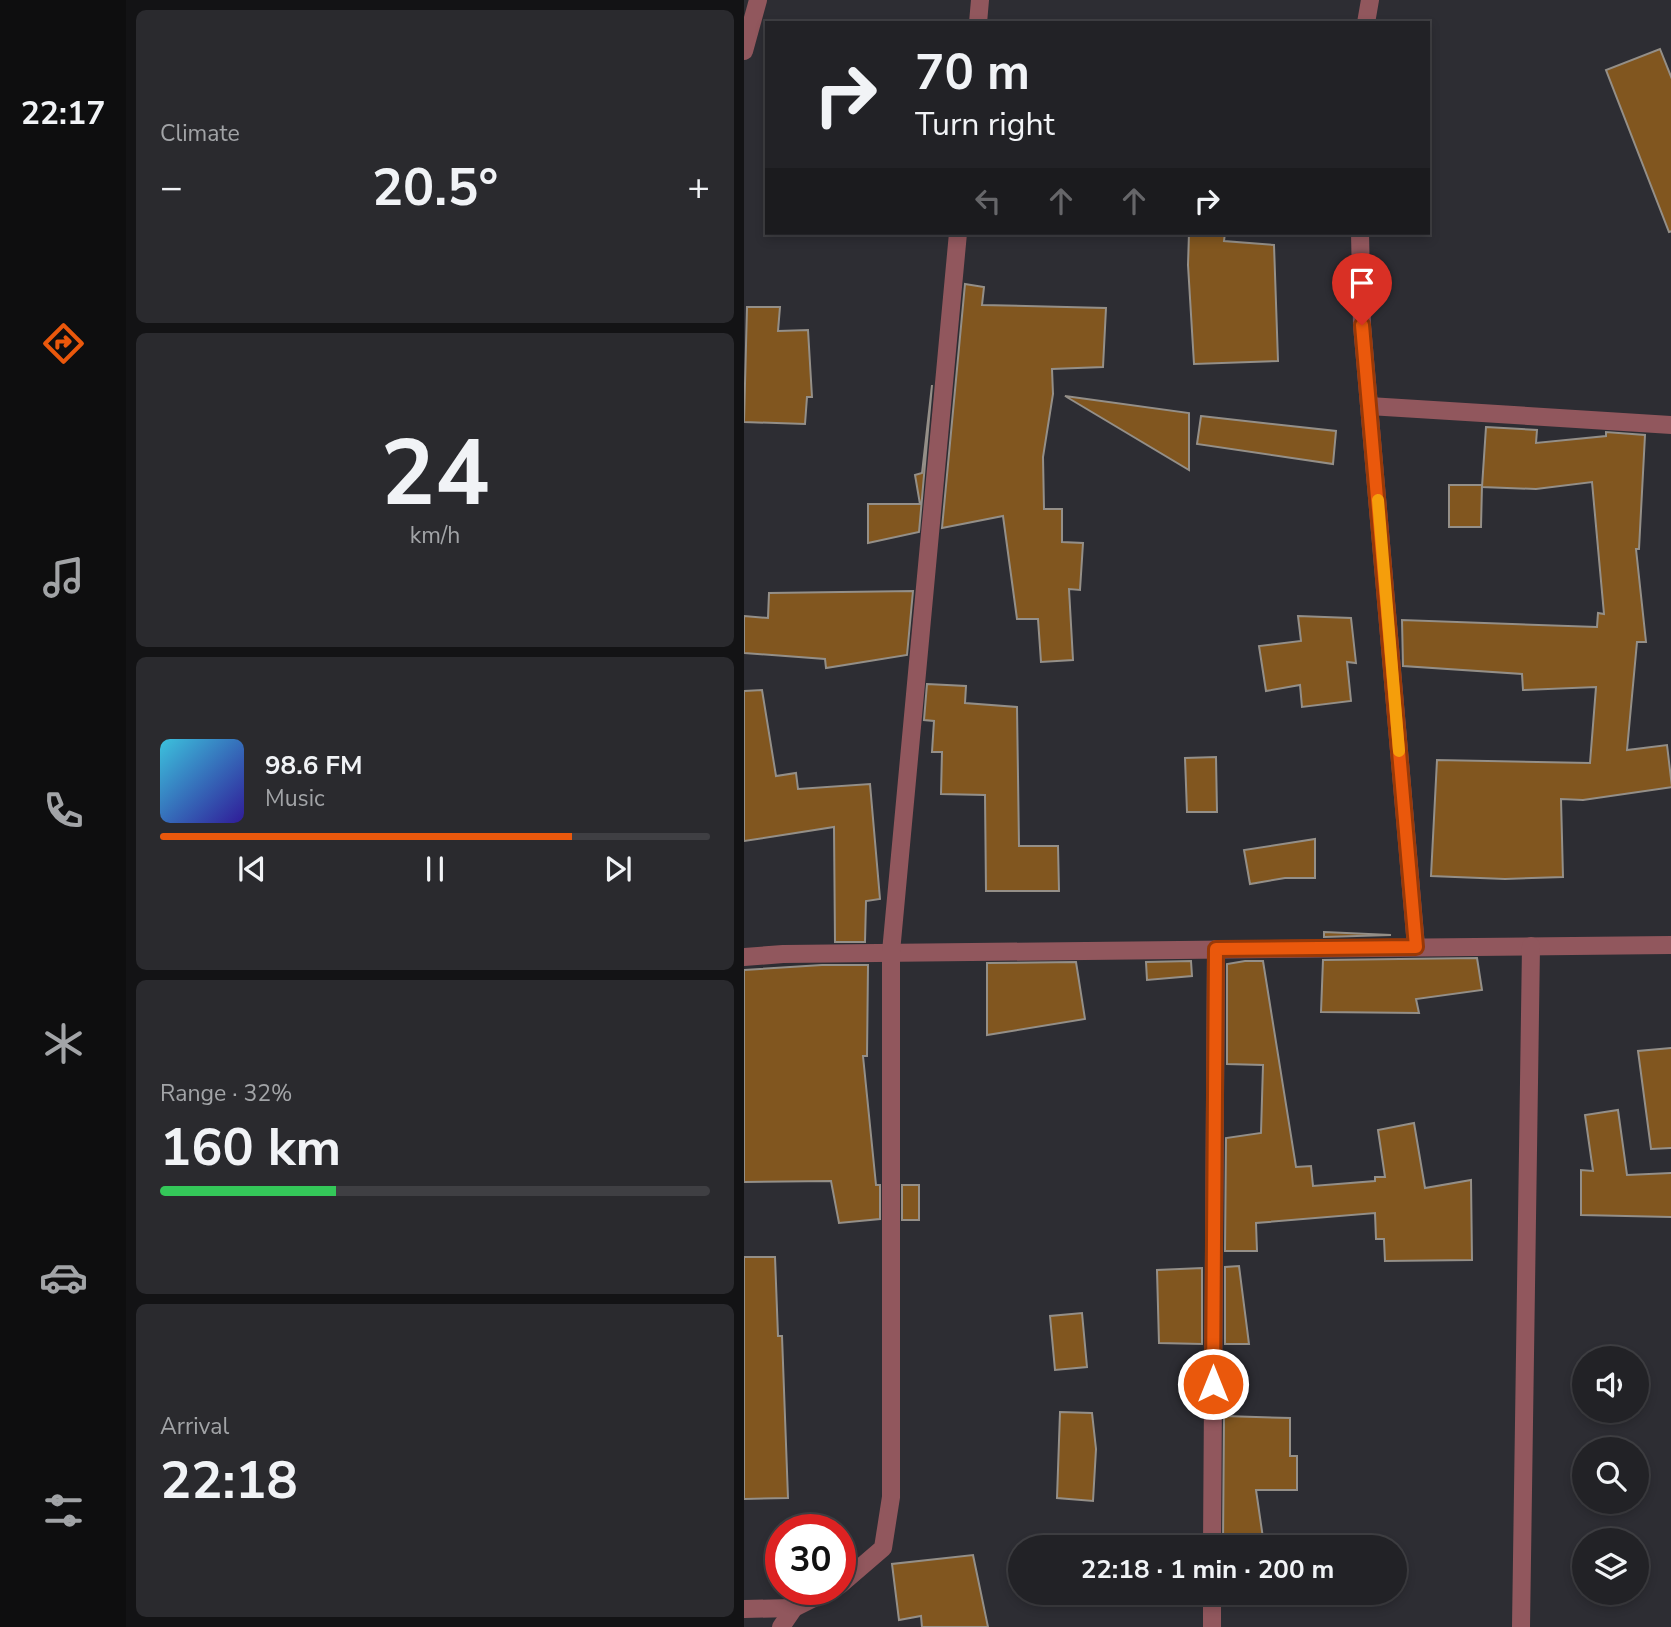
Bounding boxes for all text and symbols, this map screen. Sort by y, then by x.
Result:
text: 70 m [915,39,1030,106]
icon: right [800,49,891,140]
text: 22:17 [21,92,105,135]
text: Turn right [915,103,1055,146]
text: Climate [160,118,240,149]
text: 20.5° [372,152,498,223]
text: − [160,162,183,213]
text: + [687,162,710,213]
icon: left [969,182,1007,220]
icon: ahead [1042,182,1080,220]
icon: ahead [1115,182,1153,220]
icon: right [1188,182,1226,220]
pin [1332,253,1392,325]
icon: arrive [1343,264,1381,302]
icon: directions [39,319,88,368]
text: 24 [380,412,490,536]
text: km/h [410,520,460,551]
icon: music [39,553,88,602]
text: 98.6 FM [265,748,362,783]
text: Music [265,783,325,814]
icon: phone [39,786,88,835]
icon: previous [233,850,271,888]
icon: pause [416,850,454,888]
icon: next [599,850,637,888]
icon: climate [39,1019,88,1068]
text: Range · 32% [160,1078,292,1109]
text: 160 km [160,1112,341,1183]
icon: car [39,1253,88,1302]
map controls [1572,1346,1649,1605]
button: sound [1572,1346,1649,1423]
position arrow [1176,1347,1250,1421]
text: Arrival [160,1411,229,1442]
button: search [1572,1437,1649,1514]
text: 22:18 [160,1445,298,1516]
icon: filters [39,1486,88,1535]
speed limit sign: 30 [765,1514,856,1605]
button: layers [1572,1528,1649,1605]
text: 22:18 · 1 min · 200 m [1081,1552,1334,1587]

